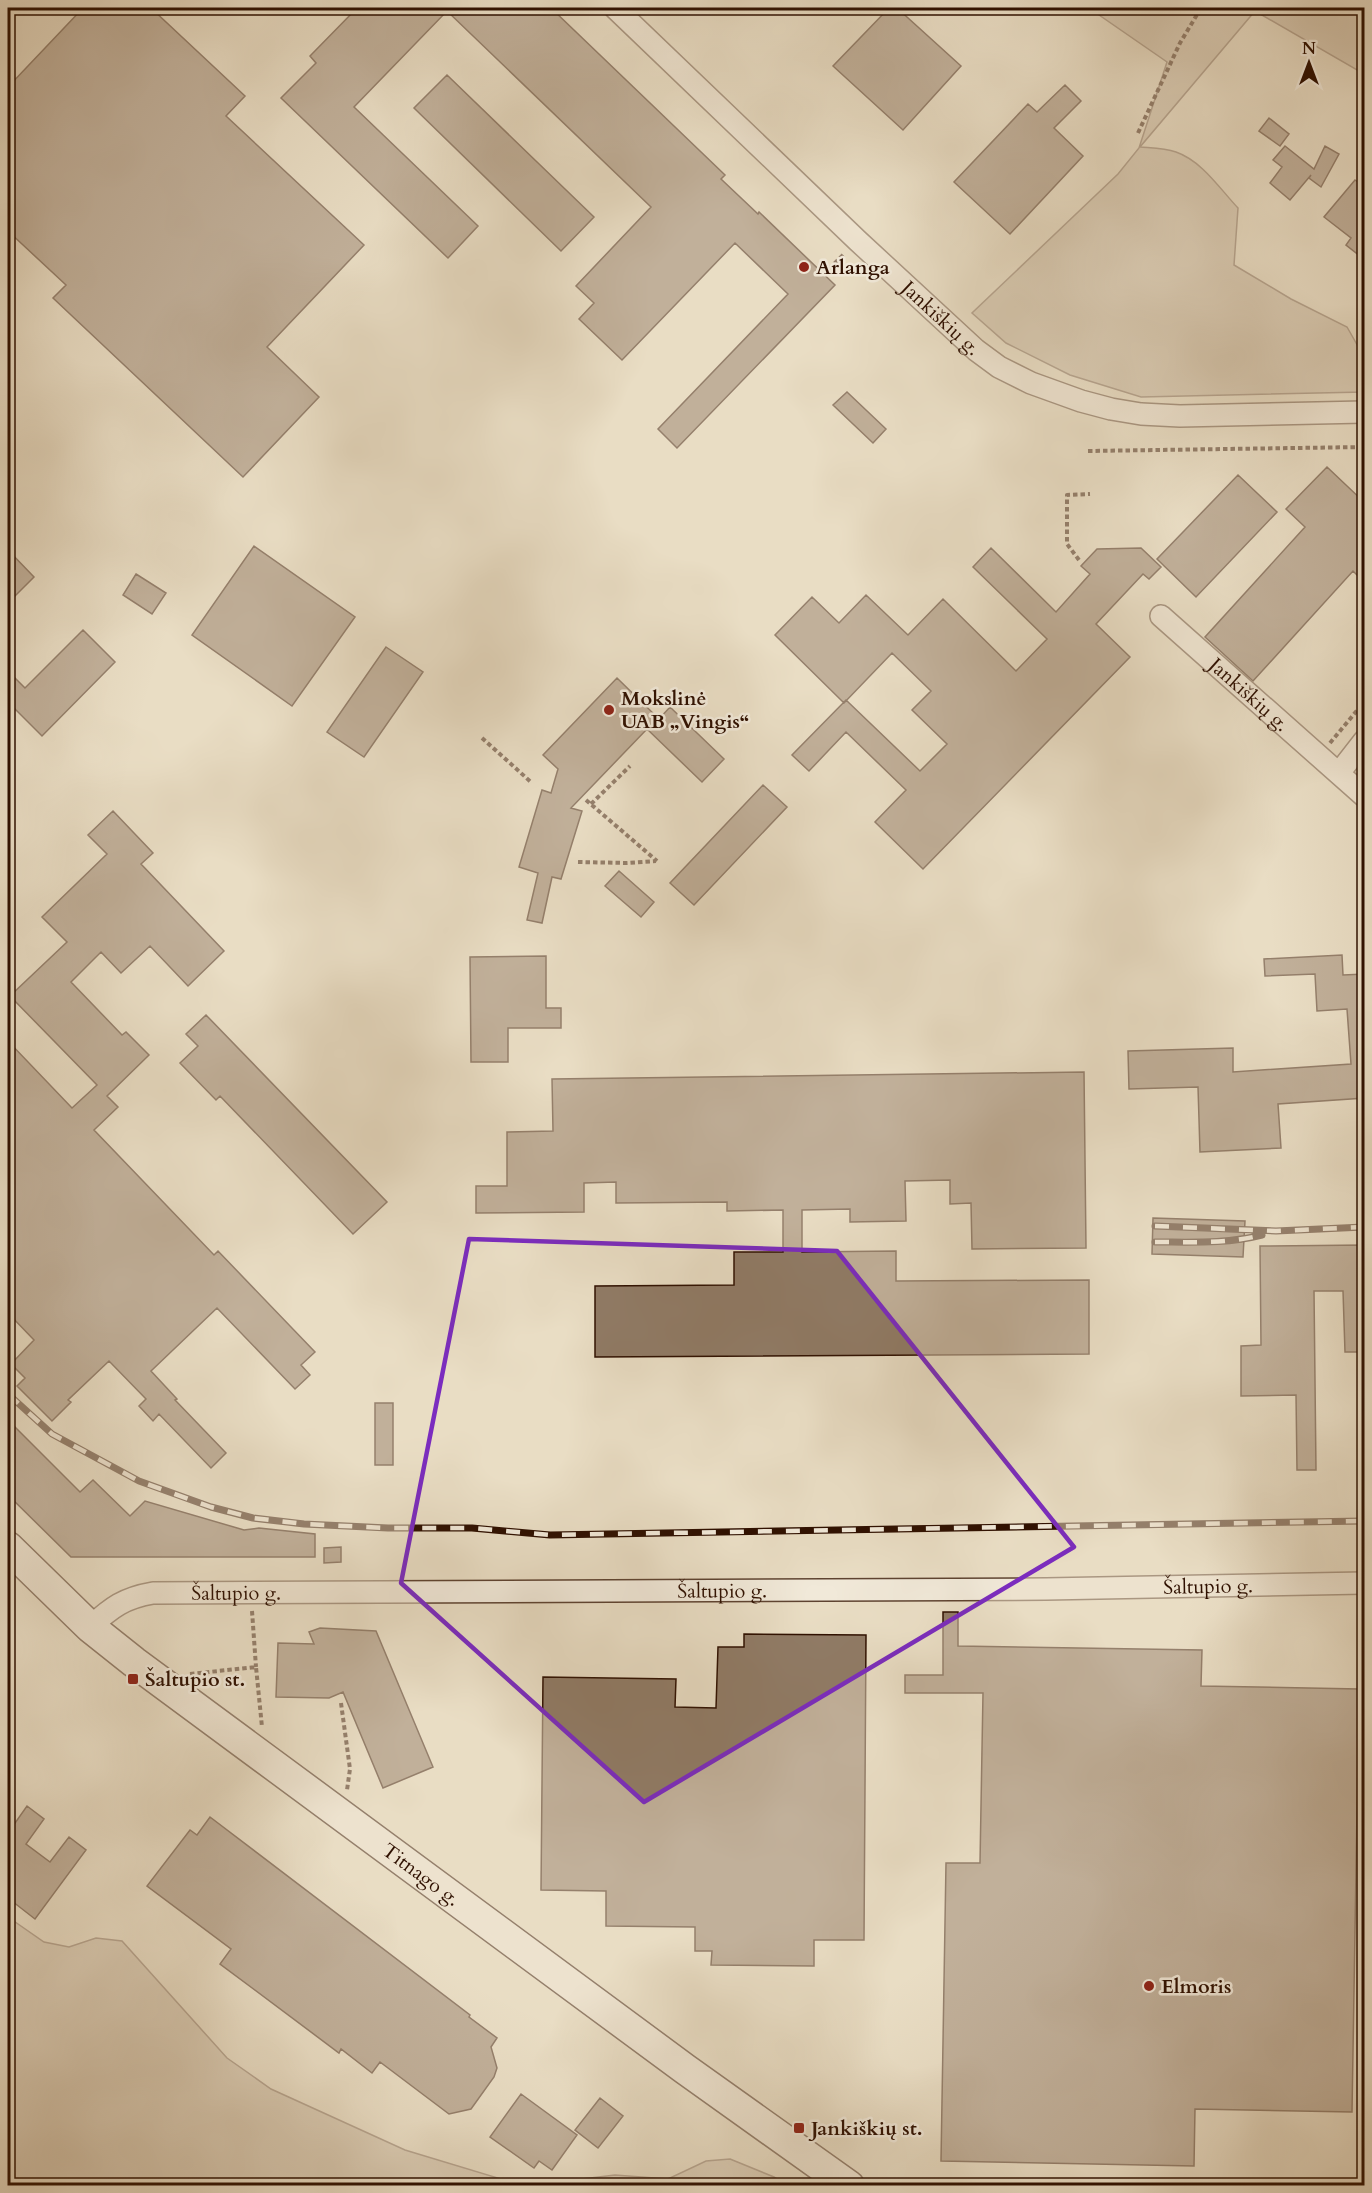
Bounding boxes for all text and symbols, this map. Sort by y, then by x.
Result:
north arrow [1279,33,1339,93]
text: N [1302,38,1316,60]
place label: Arlanga [816,254,890,281]
marker: Arlanga [797,260,811,274]
street label: Jankiškių g. [894,272,987,361]
street label: Jankiškių g. [1201,649,1295,737]
place label: Mokslinė UAB „Vingis“ [621,685,750,735]
marker: Mokslinė UAB „Vingis“ [602,703,616,717]
street label: Šaltupio g. [1163,1572,1253,1600]
street label: Šaltupio g. [677,1577,767,1604]
street label: Šaltupio g. [191,1579,281,1606]
place label: Šaltupio st. [145,1666,245,1693]
marker: Šaltupio st. [126,1672,140,1686]
street label: Titnago g. [377,1837,466,1912]
place label: Elmoris [1161,1973,1231,2000]
marker: Elmoris [1142,1979,1156,1993]
place label: Jankiškių st. [808,2115,923,2142]
marker: Jankiškių st. [792,2121,806,2135]

